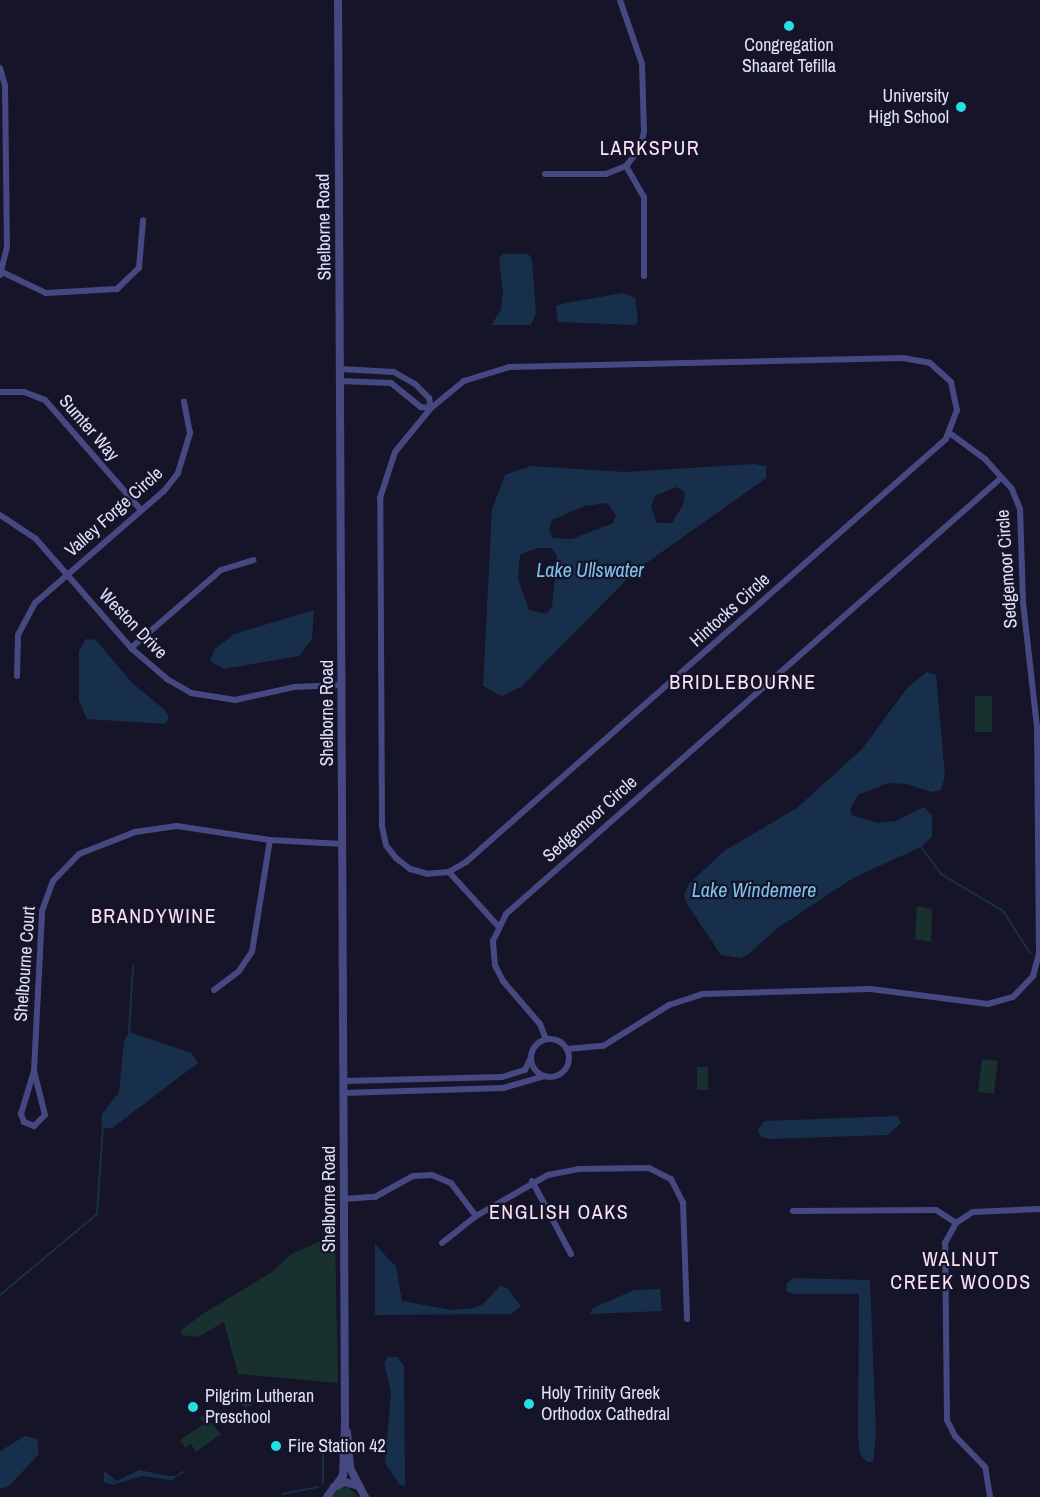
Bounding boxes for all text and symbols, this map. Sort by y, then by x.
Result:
marker: Congregation Shaaret Tefilla [782,19,796,33]
place label: Congregation Shaaret Tefilla [742,35,836,78]
place label: University High School [869,86,949,128]
marker: University High School [954,100,968,114]
district label: LARKSPUR [600,135,700,159]
street label: Shelborne Road [312,173,336,281]
street label: Sumter Way [54,390,124,466]
street label: Valley Forge Circle [61,463,167,561]
street label: Sedgemoor Circle [992,509,1022,629]
water label: Lake Ullswater [536,557,644,581]
street label: Hintocks Circle [686,568,774,652]
street label: Weston Drive [94,584,172,664]
street label: Shelborne Road [316,660,338,766]
district label: BRIDLEBOURNE [669,669,817,693]
street label: Sedgemoor Circle [539,771,641,867]
water label: Lake Windemere [692,877,816,901]
district label: BRANDYWINE [91,903,217,927]
street label: Shelbourne Court [10,906,40,1022]
street label: Shelborne Road [318,1146,340,1252]
district label: ENGLISH OAKS [489,1199,629,1223]
district label: WALNUT CREEK WOODS [890,1246,1032,1293]
place label: Holy Trinity Greek Orthodox Cathedral [541,1383,670,1426]
place label: Pilgrim Lutheran Preschool [205,1386,314,1428]
marker: Holy Trinity Greek Orthodox Cathedral [522,1397,536,1411]
marker: Pilgrim Lutheran Preschool [186,1400,200,1414]
place label: Fire Station 42 [288,1435,386,1457]
marker: Fire Station 42 [269,1439,283,1453]

